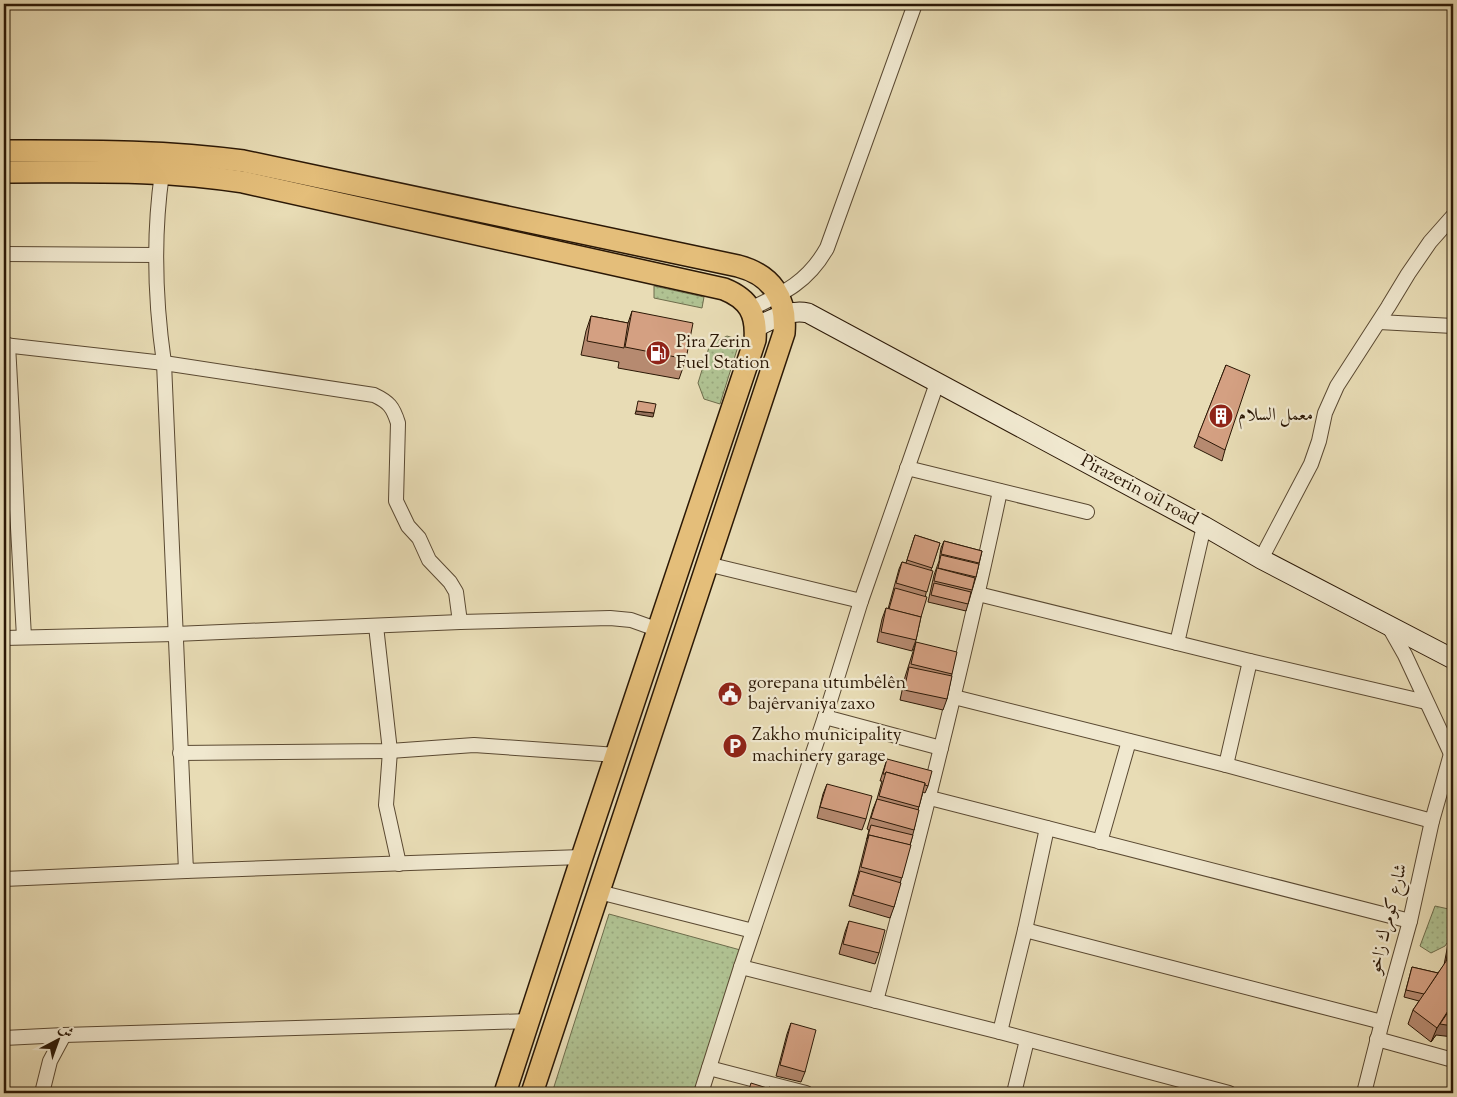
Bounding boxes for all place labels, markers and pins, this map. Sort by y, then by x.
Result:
place label: Pira Zerin Fuel Station [676,330,770,377]
fuel station icon: Pira Zerin Fuel Station [645,340,671,366]
building icon: معمل السلام [1208,403,1234,429]
place label: معمل السلام [1238,403,1313,430]
place label: gorepana utumbêlên bajêrvaniya zaxo [748,671,907,718]
public building icon: gorepana utumbêlên bajêrvaniya zaxo [717,681,743,707]
place label: Zakho municipality machinery garage [752,723,902,770]
parking icon: Zakho municipality machinery garage [722,733,748,759]

